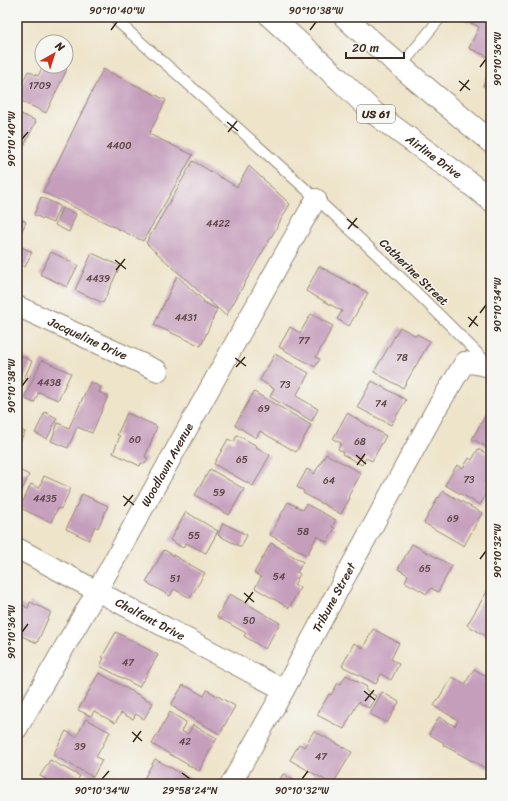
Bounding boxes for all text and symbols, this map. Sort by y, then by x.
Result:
text: 90°10'40"W [89,2,145,20]
text: 90°10'38"W [289,2,344,20]
text: 90°10'36"W [489,32,507,86]
north arrow [34,34,74,74]
scale bar [346,34,404,60]
text: N [50,36,69,57]
text: 20 m [352,37,379,59]
house number: 1709 [29,77,51,95]
road number: US 61 [357,105,395,123]
text: 90°10'40"W [3,111,21,167]
street label: Airline Drive [400,128,467,185]
house number: 4400 [106,137,132,155]
house number: 4422 [206,215,230,233]
street label: Catherine Street [374,233,454,311]
house number: 4439 [86,270,110,288]
text: 90°10'34"W [489,277,507,332]
house number: 4431 [175,309,197,327]
street label: Jacqueline Drive [44,310,131,367]
house number: 77 [298,332,311,350]
house number: 78 [396,349,408,367]
text: 90°10'38"W [3,358,21,413]
house number: 4438 [37,374,61,392]
house number: 73 [279,376,291,394]
house number: 74 [375,395,387,413]
house number: 69 [258,400,270,418]
street label: Woodlawn Avenue [135,418,200,511]
house number: 60 [129,431,141,449]
house number: 68 [354,433,366,451]
house number: 65 [236,451,248,469]
house number: 73 [463,471,475,489]
house number: 64 [323,472,335,490]
house number: 59 [213,484,225,502]
house number: 4435 [33,490,57,508]
house number: 69 [447,510,459,528]
house number: 58 [297,523,309,541]
text: 90°10'32"W [489,524,507,578]
house number: 55 [188,527,200,545]
street label: Tribune Street [306,557,363,637]
house number: 65 [419,560,431,578]
house number: 54 [273,568,285,586]
house number: 51 [170,570,180,588]
street label: Chalfant Drive [111,592,189,647]
text: 90°10'36"W [3,605,21,659]
house number: 50 [243,612,255,630]
house number: 47 [122,654,135,672]
house number: 42 [179,733,191,751]
house number: 39 [74,738,86,756]
house number: 47 [315,748,328,766]
text: 90°10'34"W [75,782,130,800]
text: 29°58'24"N [162,782,218,800]
text: 90°10'32"W [275,782,329,800]

